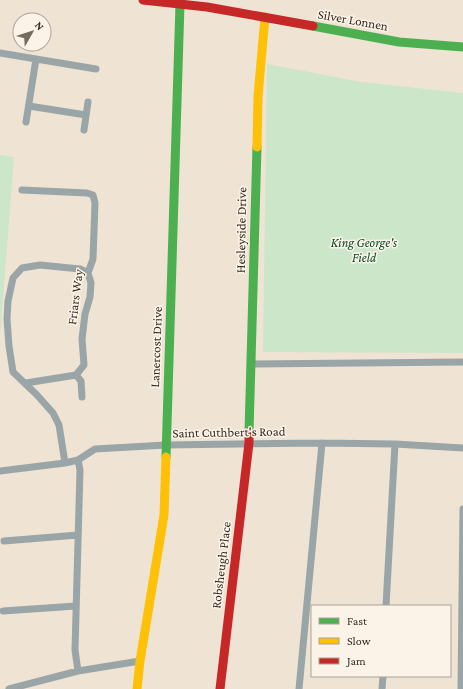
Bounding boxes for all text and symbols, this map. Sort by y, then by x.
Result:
street label: Silver Lonnen [317,6,389,34]
north arrow [12,12,52,52]
text: N [33,19,47,33]
street label: Hesleyside Drive [233,187,249,273]
park label: King George's Field [331,235,397,265]
street label: Friars Way [64,267,86,326]
street label: Lanercost Drive [147,306,165,388]
street label: Saint Cuthbert's Road [172,424,286,440]
street label: Robsheugh Place [208,520,234,609]
legend [311,605,451,677]
text: Fast [347,614,368,628]
text: Slow [347,634,371,648]
text: Jam [346,654,366,668]

